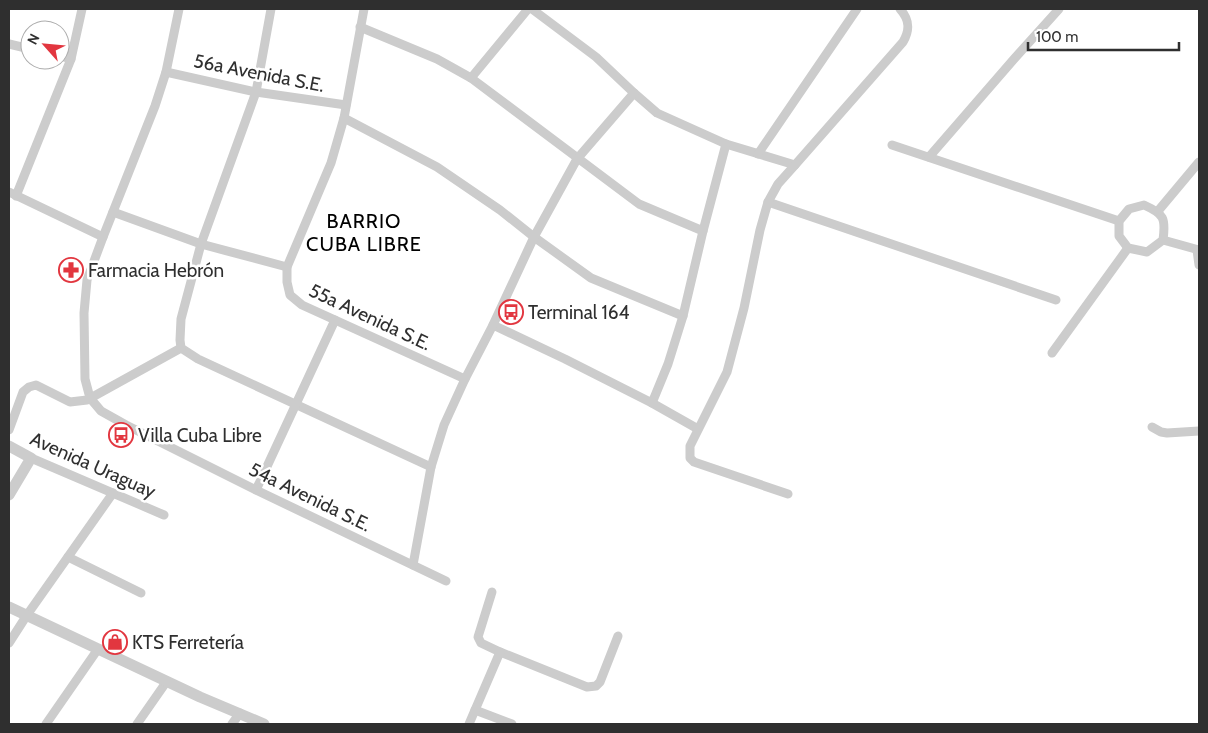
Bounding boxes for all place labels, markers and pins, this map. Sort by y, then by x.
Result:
pharmacy icon: Farmacia Hebrón [58,257,84,283]
place label: Farmacia Hebrón [88,259,224,282]
bus stop icon: Terminal 164 [498,299,524,325]
place label: Terminal 164 [528,301,630,324]
bus stop icon: Villa Cuba Libre [108,422,134,448]
place label: Villa Cuba Libre [138,424,262,447]
shop icon: KTS Ferretería [102,629,128,655]
place label: KTS Ferretería [132,631,244,654]

